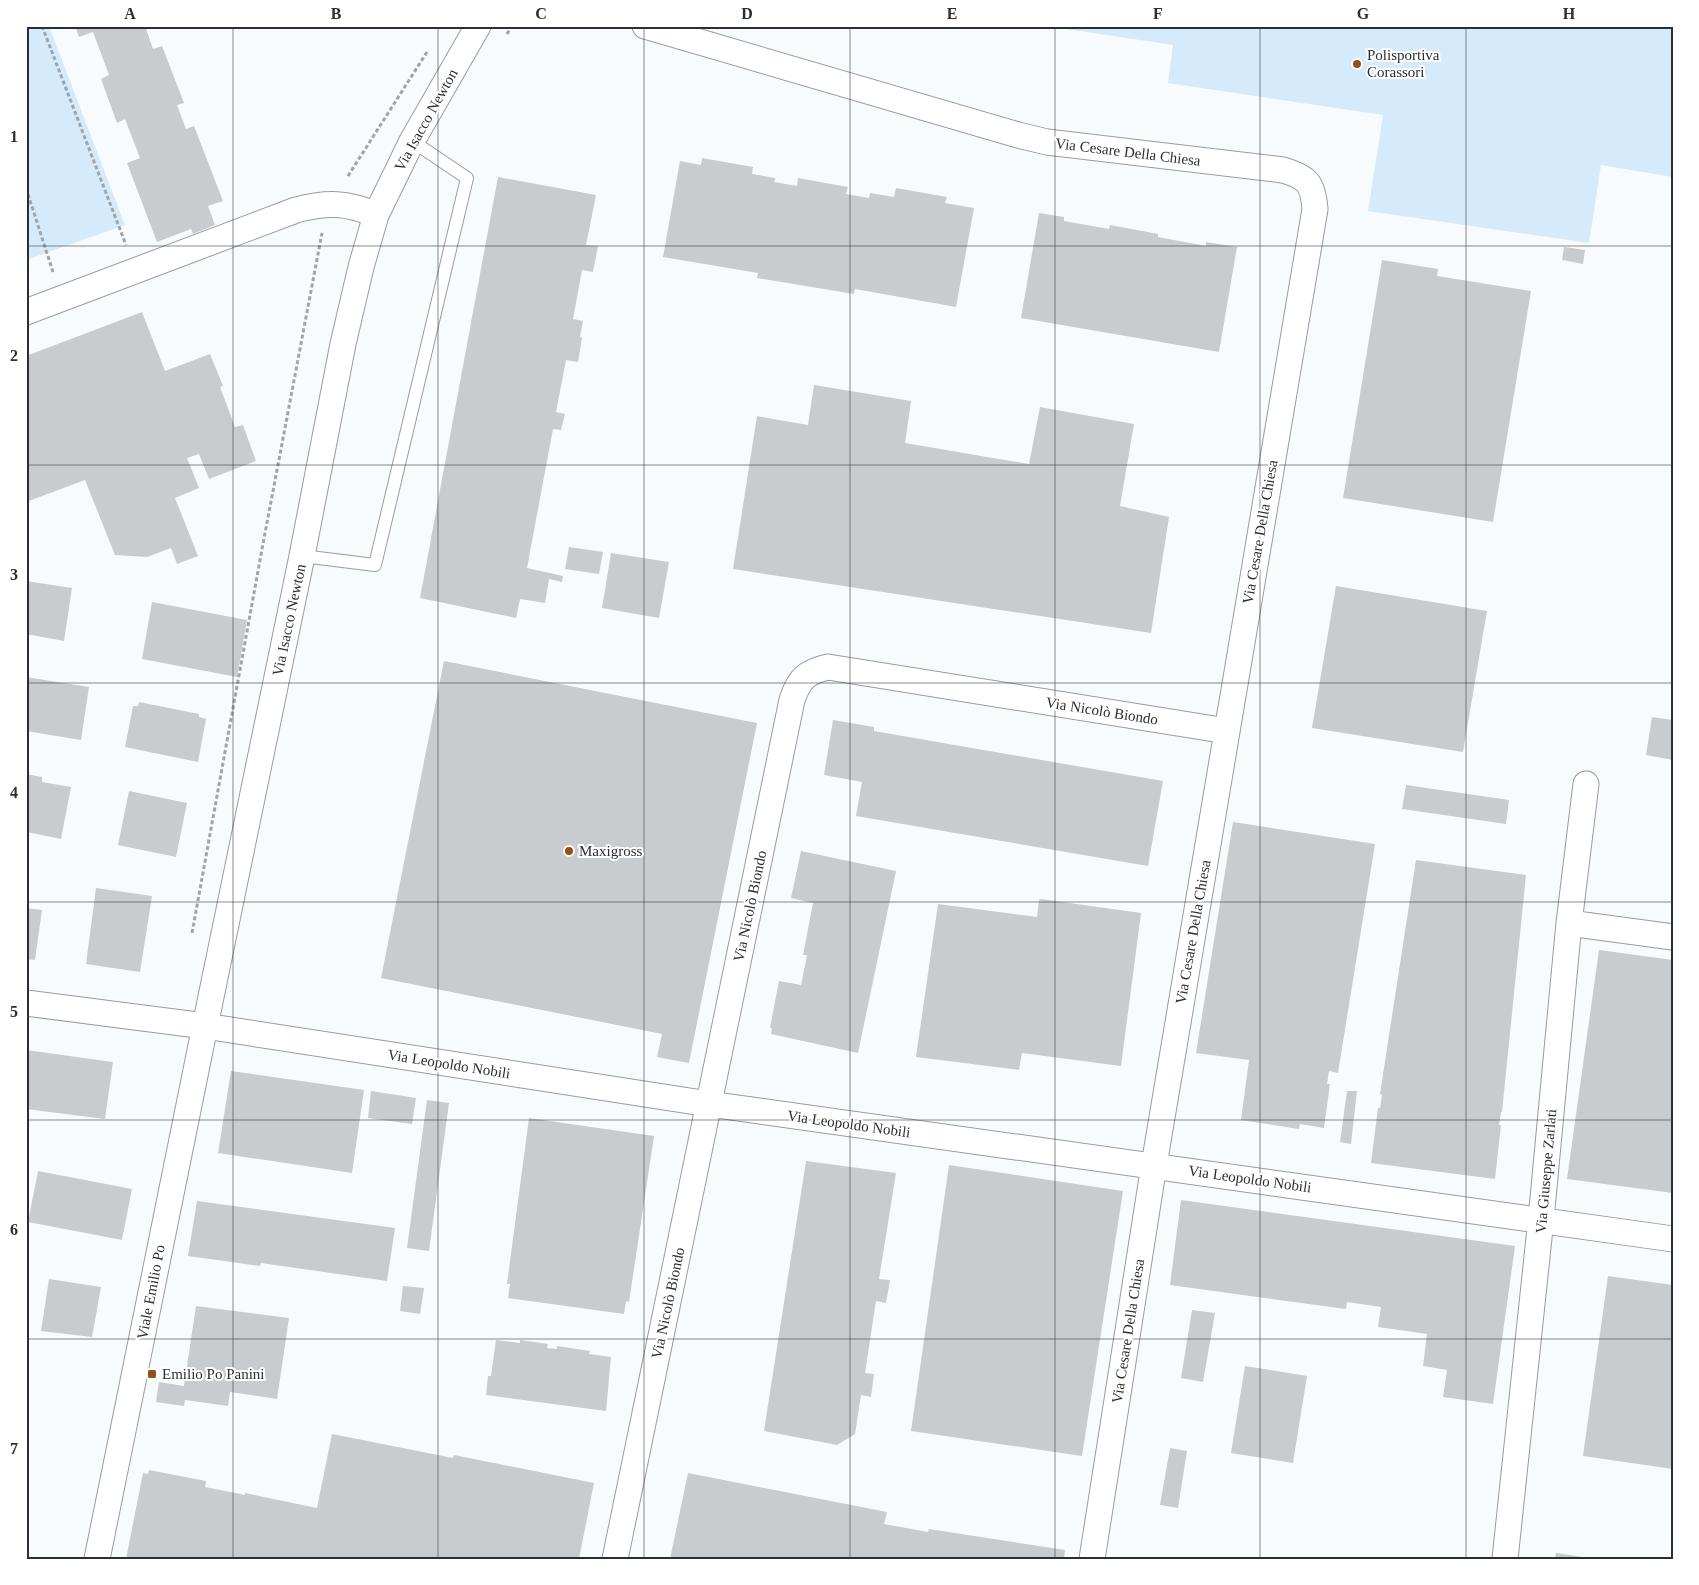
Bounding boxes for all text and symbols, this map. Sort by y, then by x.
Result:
text: A [124,5,136,22]
text: B [331,5,342,22]
text: C [535,5,547,22]
text: D [741,5,753,22]
text: E [947,5,957,22]
text: F [1153,5,1163,22]
text: G [1357,5,1370,22]
text: H [1563,5,1576,22]
place label: Polisportiva Corassori [1367,47,1440,80]
marker: Polisportiva Corassori [1351,58,1363,70]
street label: Via Isacco Newton [391,66,461,174]
text: 1 [10,128,18,145]
street label: Via Cesare Della Chiesa [1054,135,1202,169]
text: 2 [10,347,18,364]
street label: Via Cesare Della Chiesa [1239,458,1281,605]
street label: Via Isacco Newton [269,562,309,677]
text: 3 [10,566,18,583]
street label: Via Nicolò Biondo [1045,694,1159,728]
text: 4 [10,784,18,801]
place label: Maxigross [579,843,642,859]
marker: Maxigross [563,845,575,857]
street label: Via Nicolò Biondo [730,849,770,963]
street label: Via Cesare Della Chiesa [1172,858,1214,1005]
text: 5 [10,1003,18,1020]
street label: Via Leopoldo Nobili [386,1046,512,1082]
street label: Via Leopoldo Nobili [786,1107,912,1141]
street label: Via Giuseppe Zarlati [1533,1108,1559,1234]
street label: Via Leopoldo Nobili [1187,1162,1313,1196]
text: 6 [10,1221,18,1238]
street label: Viale Emilio Po [134,1243,168,1341]
street label: Via Nicolò Biondo [648,1246,688,1360]
street label: Via Cesare Della Chiesa [1109,1257,1147,1404]
place label: Emilio Po Panini [162,1366,265,1382]
marker: Emilio Po Panini [146,1368,158,1380]
text: 7 [10,1440,18,1457]

